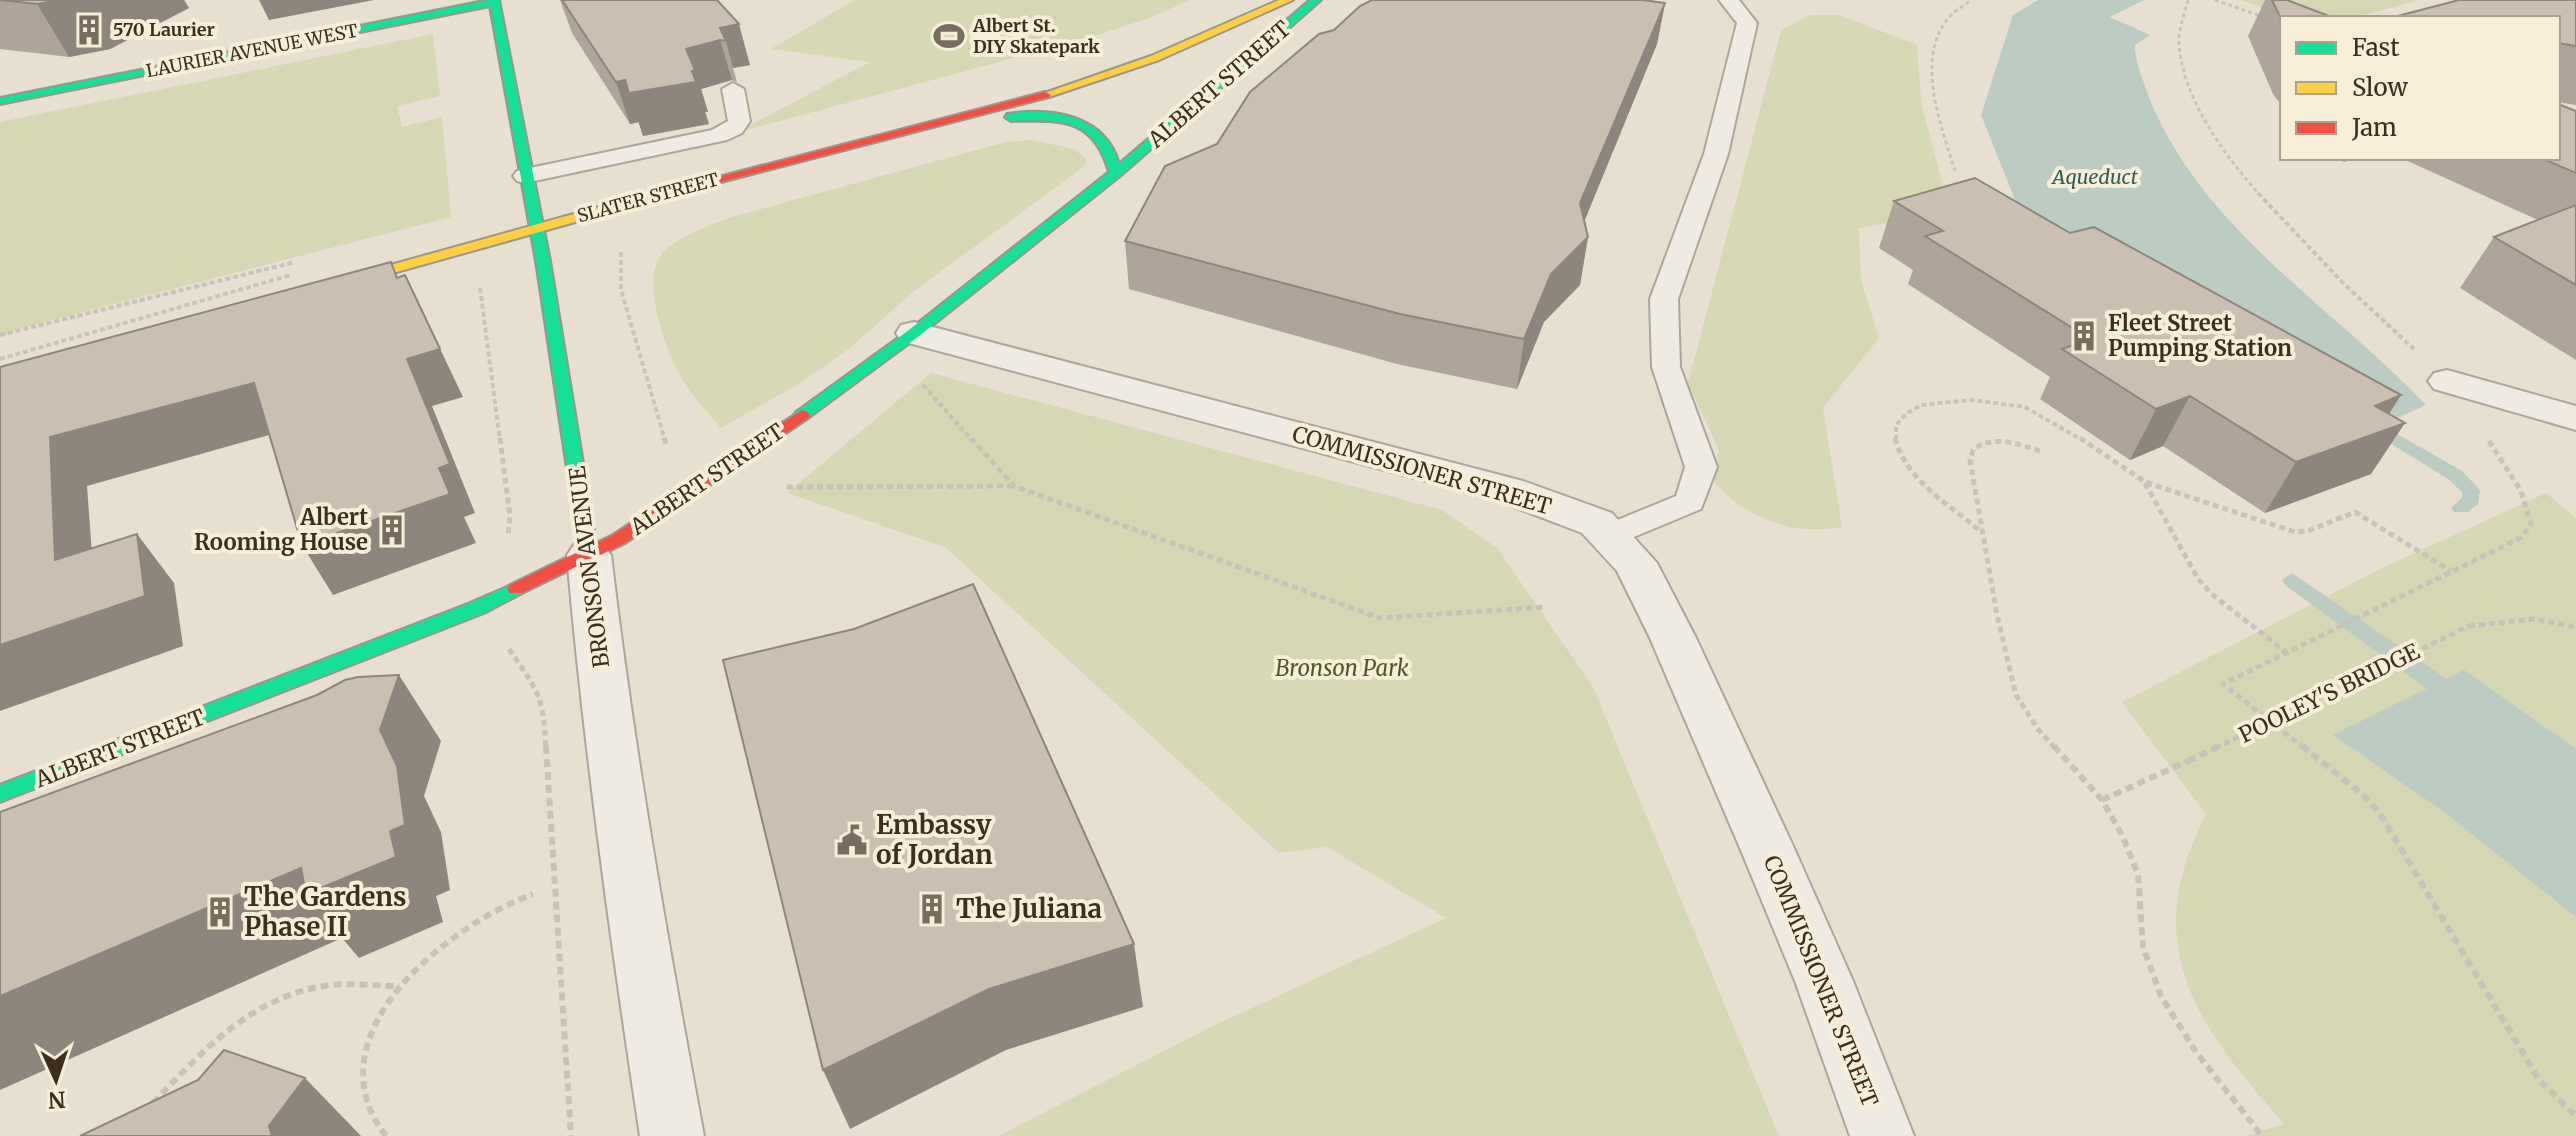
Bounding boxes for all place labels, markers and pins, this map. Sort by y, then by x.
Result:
building icon: 570 Laurier [72,13,106,47]
place label: Albert St. DIY Skatepark [972,14,1100,58]
place label: 570 Laurier [113,18,215,41]
sports icon: Albert St. DIY Skatepark [932,19,966,53]
place label: Fleet Street Pumping Station [2108,309,2292,362]
building icon: Fleet Street Pumping Station [2067,319,2101,353]
place label: Albert Rooming House [194,503,368,556]
building icon: Albert Rooming House [375,513,409,547]
place label: Embassy of Jordan [876,808,993,871]
public building icon: Embassy of Jordan [835,823,869,857]
place label: The Gardens Phase II [244,880,406,943]
building icon: The Juliana [915,892,949,926]
place label: The Juliana [956,892,1102,925]
building icon: The Gardens Phase II [203,895,237,929]

